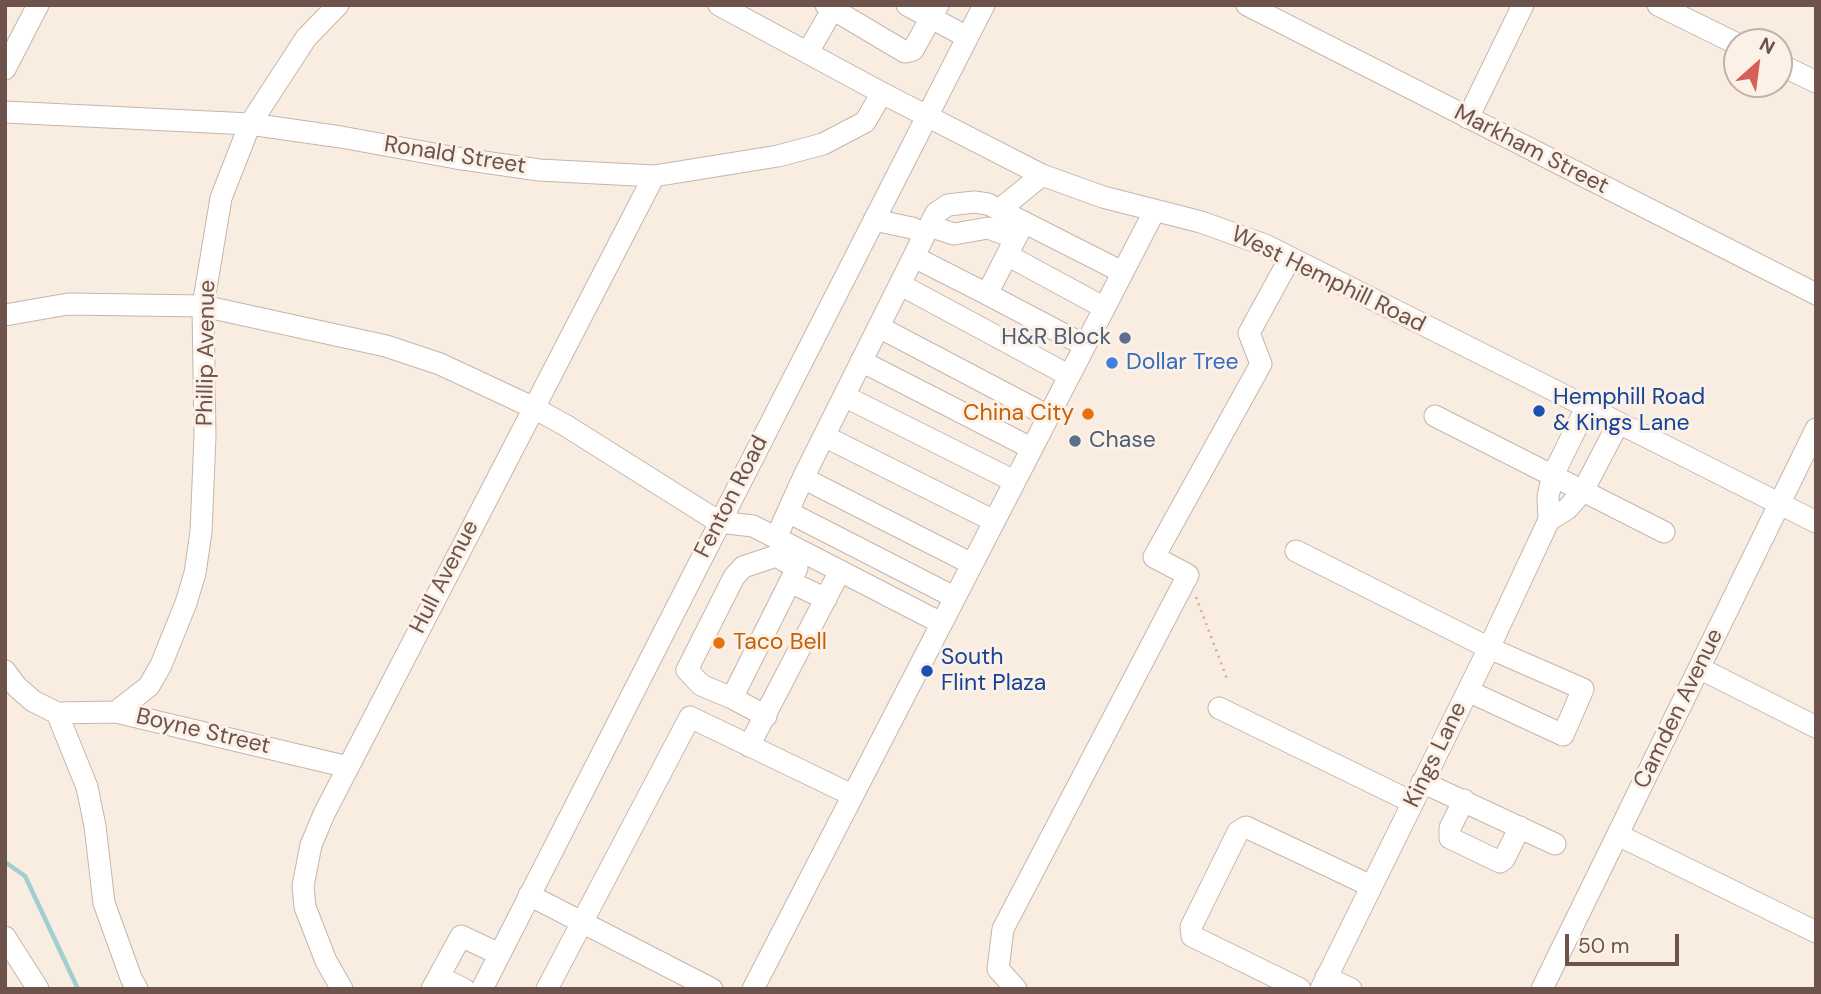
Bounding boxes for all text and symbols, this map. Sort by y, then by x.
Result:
north arrow [1723,28,1793,98]
text: N [1755,31,1779,60]
street label: Markham Street [1449,99,1613,201]
street label: Ronald Street [382,131,528,181]
street label: West Hemphill Road [1226,221,1430,339]
street label: Phillip Avenue [192,280,222,426]
place label: H&R Block [1001,324,1111,352]
marker: H&R Block [1117,330,1133,346]
place label: Dollar Tree [1126,349,1239,377]
marker: Dollar Tree [1104,355,1120,371]
place label: Hemphill Road & Kings Lane [1553,384,1705,438]
place label: China City [963,400,1074,428]
marker: Hemphill Road & Kings Lane [1531,403,1547,419]
marker: China City [1080,406,1096,422]
place label: Chase [1089,427,1156,455]
street label: Fenton Road [689,431,775,563]
marker: Chase [1067,433,1083,449]
street label: Hull Avenue [405,516,485,638]
street label: Camden Avenue [1628,625,1730,793]
place label: Taco Bell [733,629,827,657]
marker: Taco Bell [711,635,727,651]
place label: South Flint Plaza [941,644,1046,698]
marker: South Flint Plaza [919,663,935,679]
street label: Kings Lane [1399,698,1473,812]
street label: Boyne Street [133,703,273,761]
scale bar [1569,920,1683,964]
text: 50 m [1578,932,1629,960]

